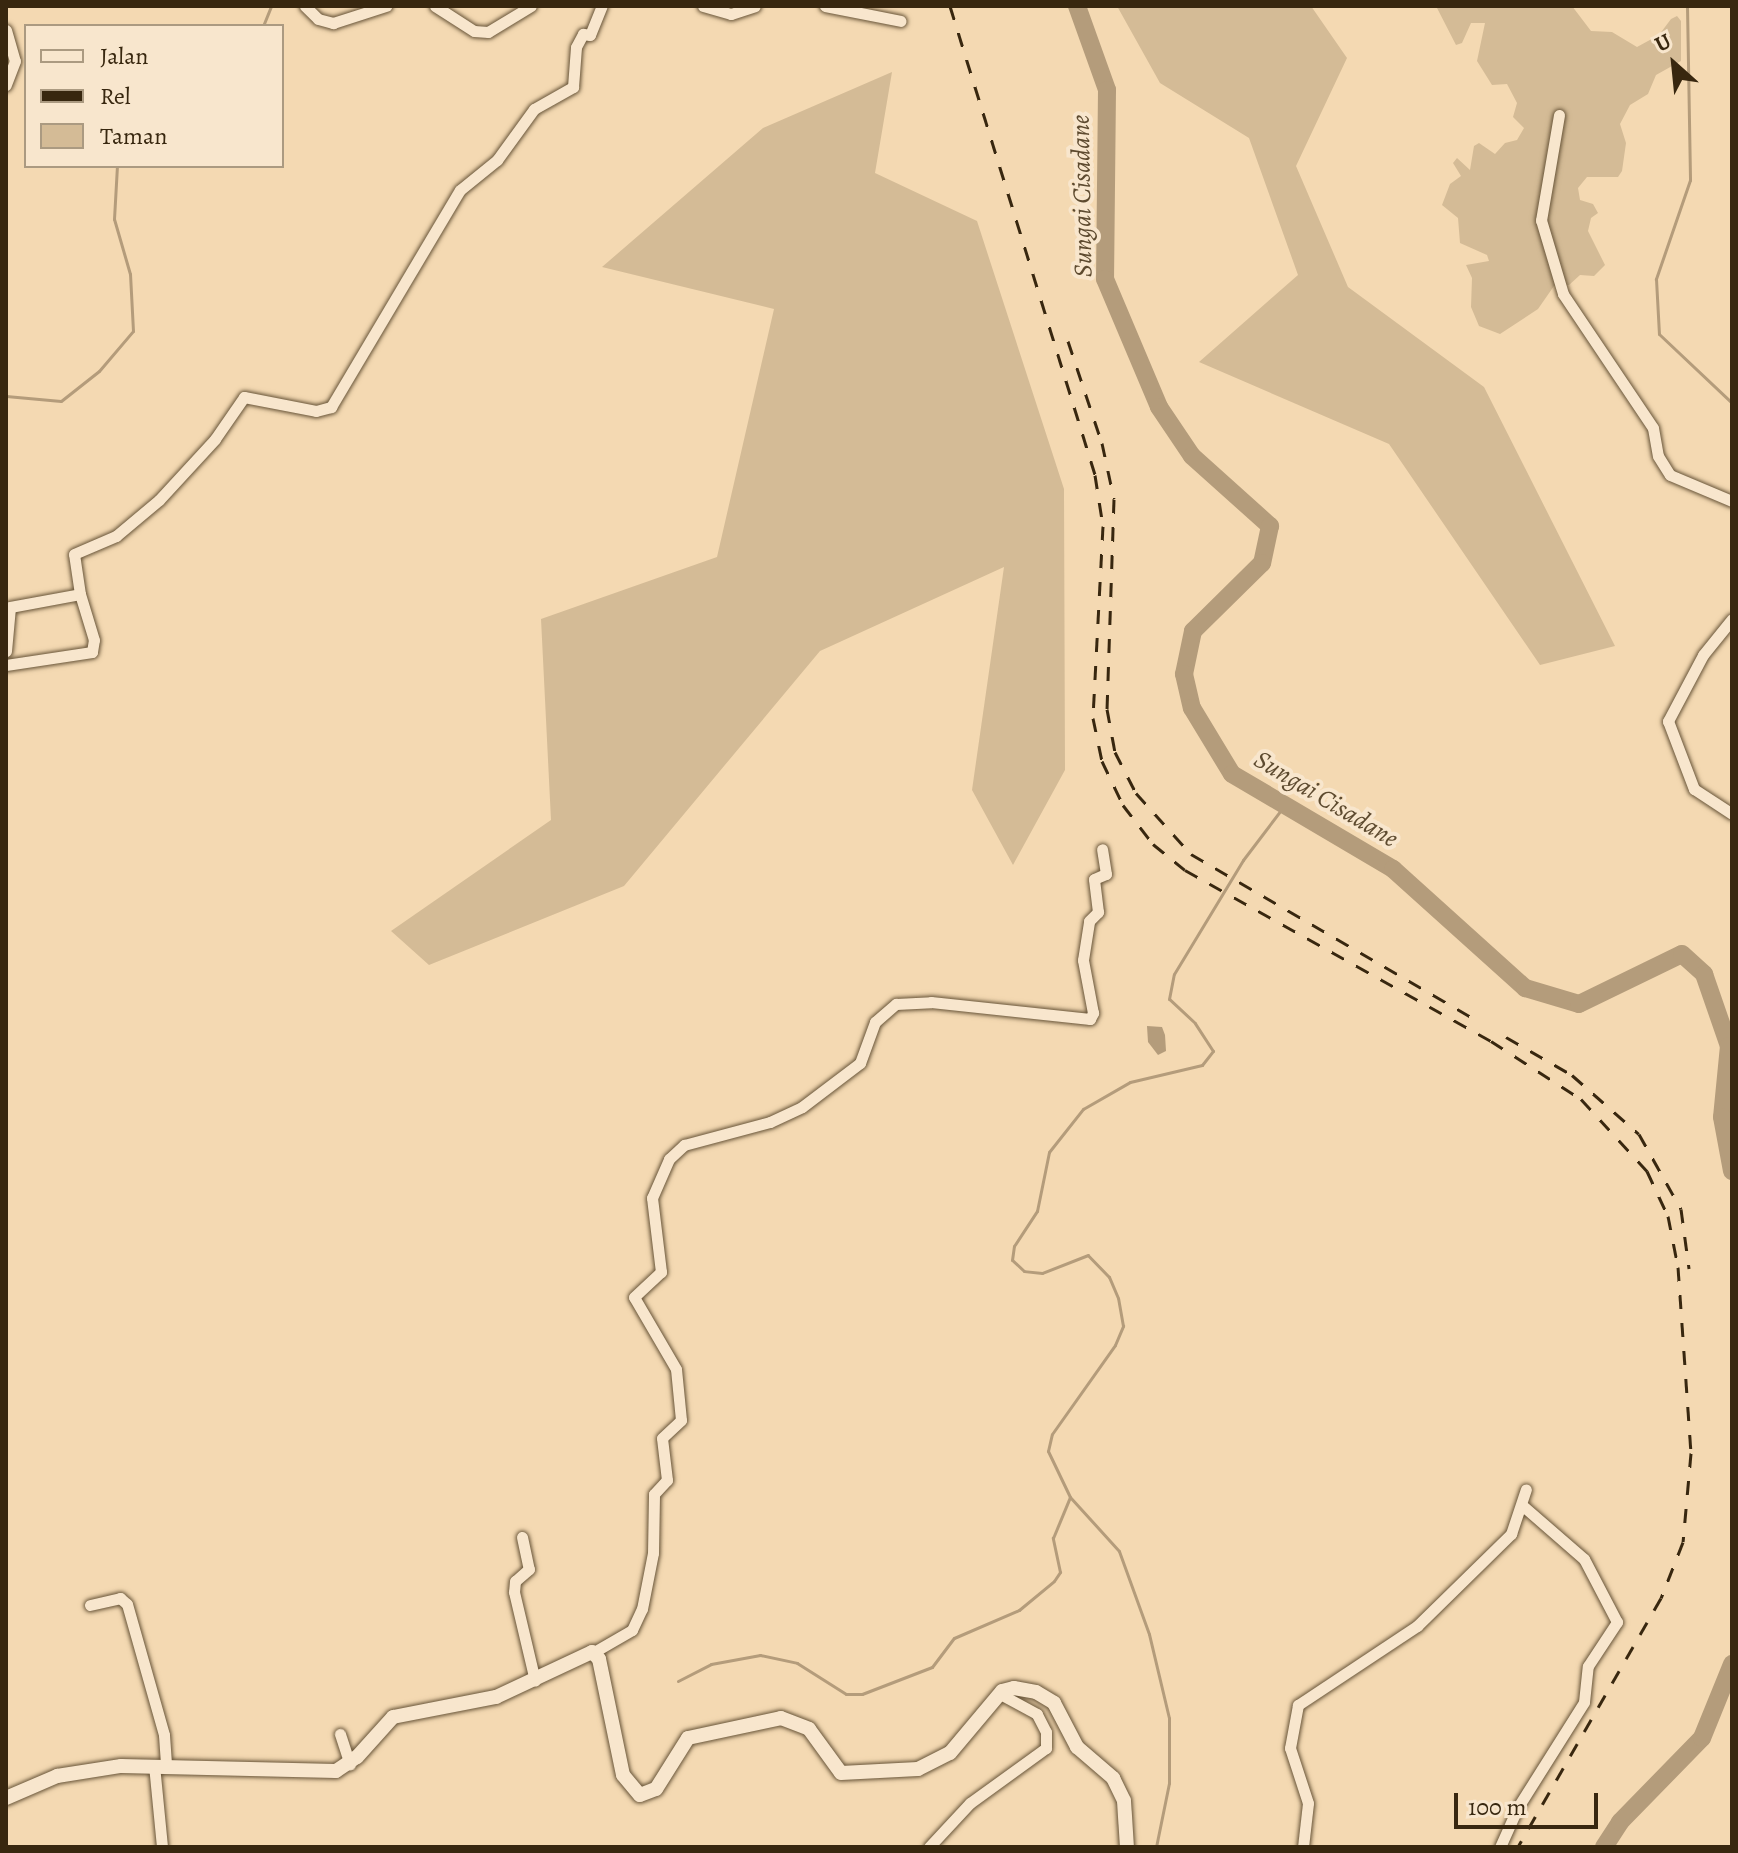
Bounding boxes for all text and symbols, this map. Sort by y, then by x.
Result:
legend [24,24,284,168]
north arrow [1634,24,1714,104]
text: U [1650,26,1676,59]
text: Jalan [100,40,149,72]
text: Rel [100,80,131,112]
water label: Sungai Cisadane [1065,114,1099,278]
text: Taman [100,120,167,152]
water label: Sungai Cisadane [1248,744,1404,854]
scale bar [1458,1777,1602,1827]
text: 100 m [1468,1791,1527,1823]

